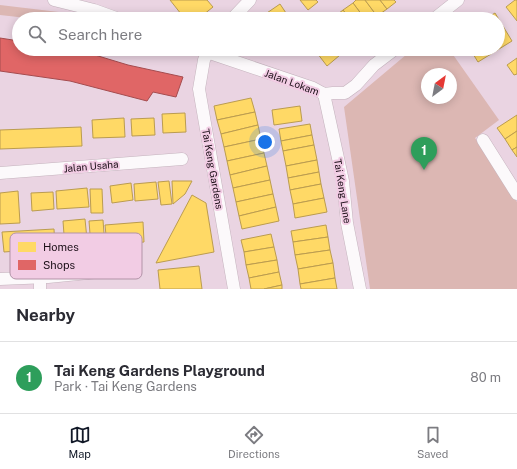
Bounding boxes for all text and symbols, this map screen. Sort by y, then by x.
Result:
search box [12,12,505,56]
icon: search [26,23,48,45]
text: Search here [58,26,142,43]
street label: Jalan Lokam [263,67,321,97]
north arrow [421,68,457,104]
street label: Tai Keng Gardens [200,128,226,210]
your location [255,132,275,152]
pin: 1 [411,137,437,170]
street label: Jalan Usaha [63,158,119,174]
street label: Tai Keng Lane [332,158,354,224]
legend [10,233,142,279]
text: Homes [43,241,79,253]
text: Shops [43,259,75,271]
text: Nearby [16,305,75,325]
text: Tai Keng Gardens Playground [54,362,265,379]
text: 1 [26,370,32,385]
text: 80 m [470,370,501,385]
text: Park · Tai Keng Gardens [54,379,197,394]
tab: Map [69,424,91,460]
tab: Directions [228,424,280,460]
tab: Saved [417,424,448,460]

